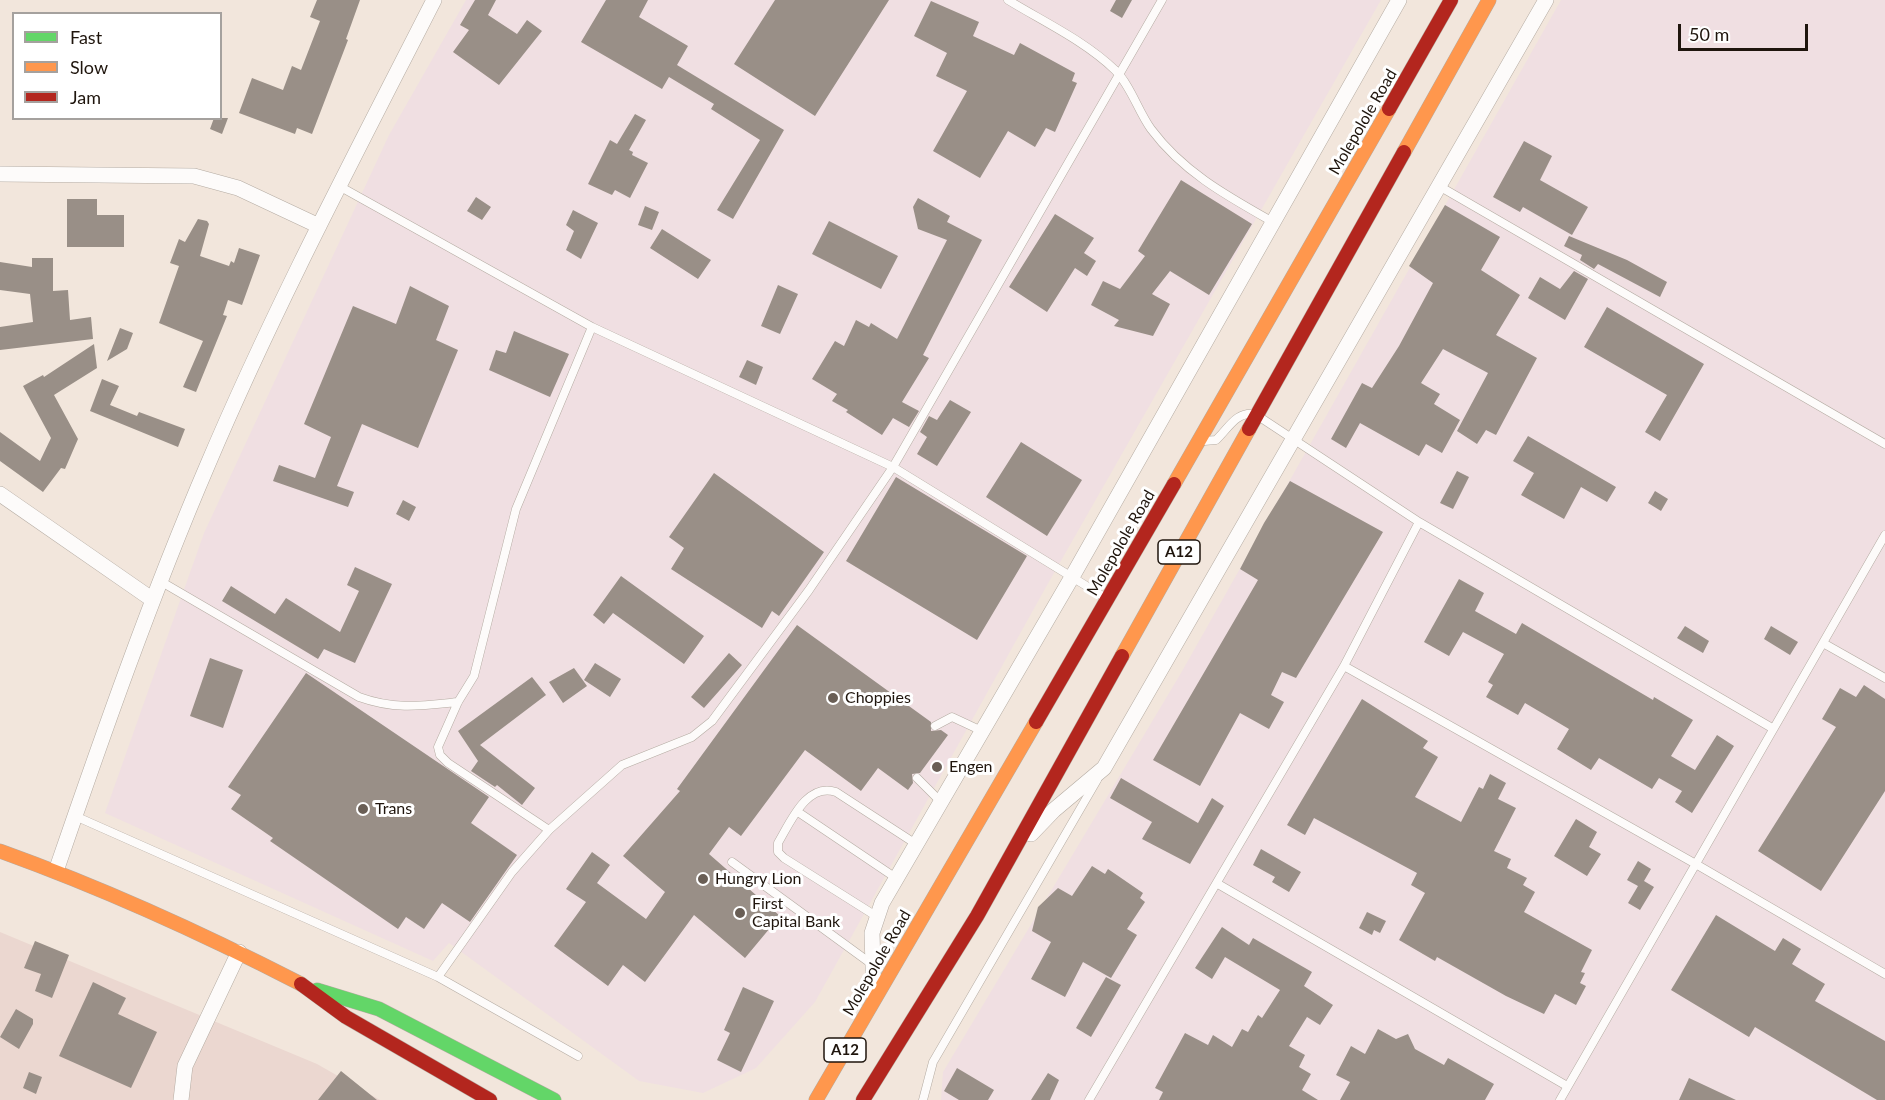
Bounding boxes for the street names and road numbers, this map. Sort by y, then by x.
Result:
street label: Molepolole Road [1325,66,1401,178]
street label: Molepolole Road [1083,487,1159,599]
road number: A12 [1158,540,1200,564]
street label: Molepolole Road [839,907,915,1019]
road number: A12 [824,1038,866,1062]

